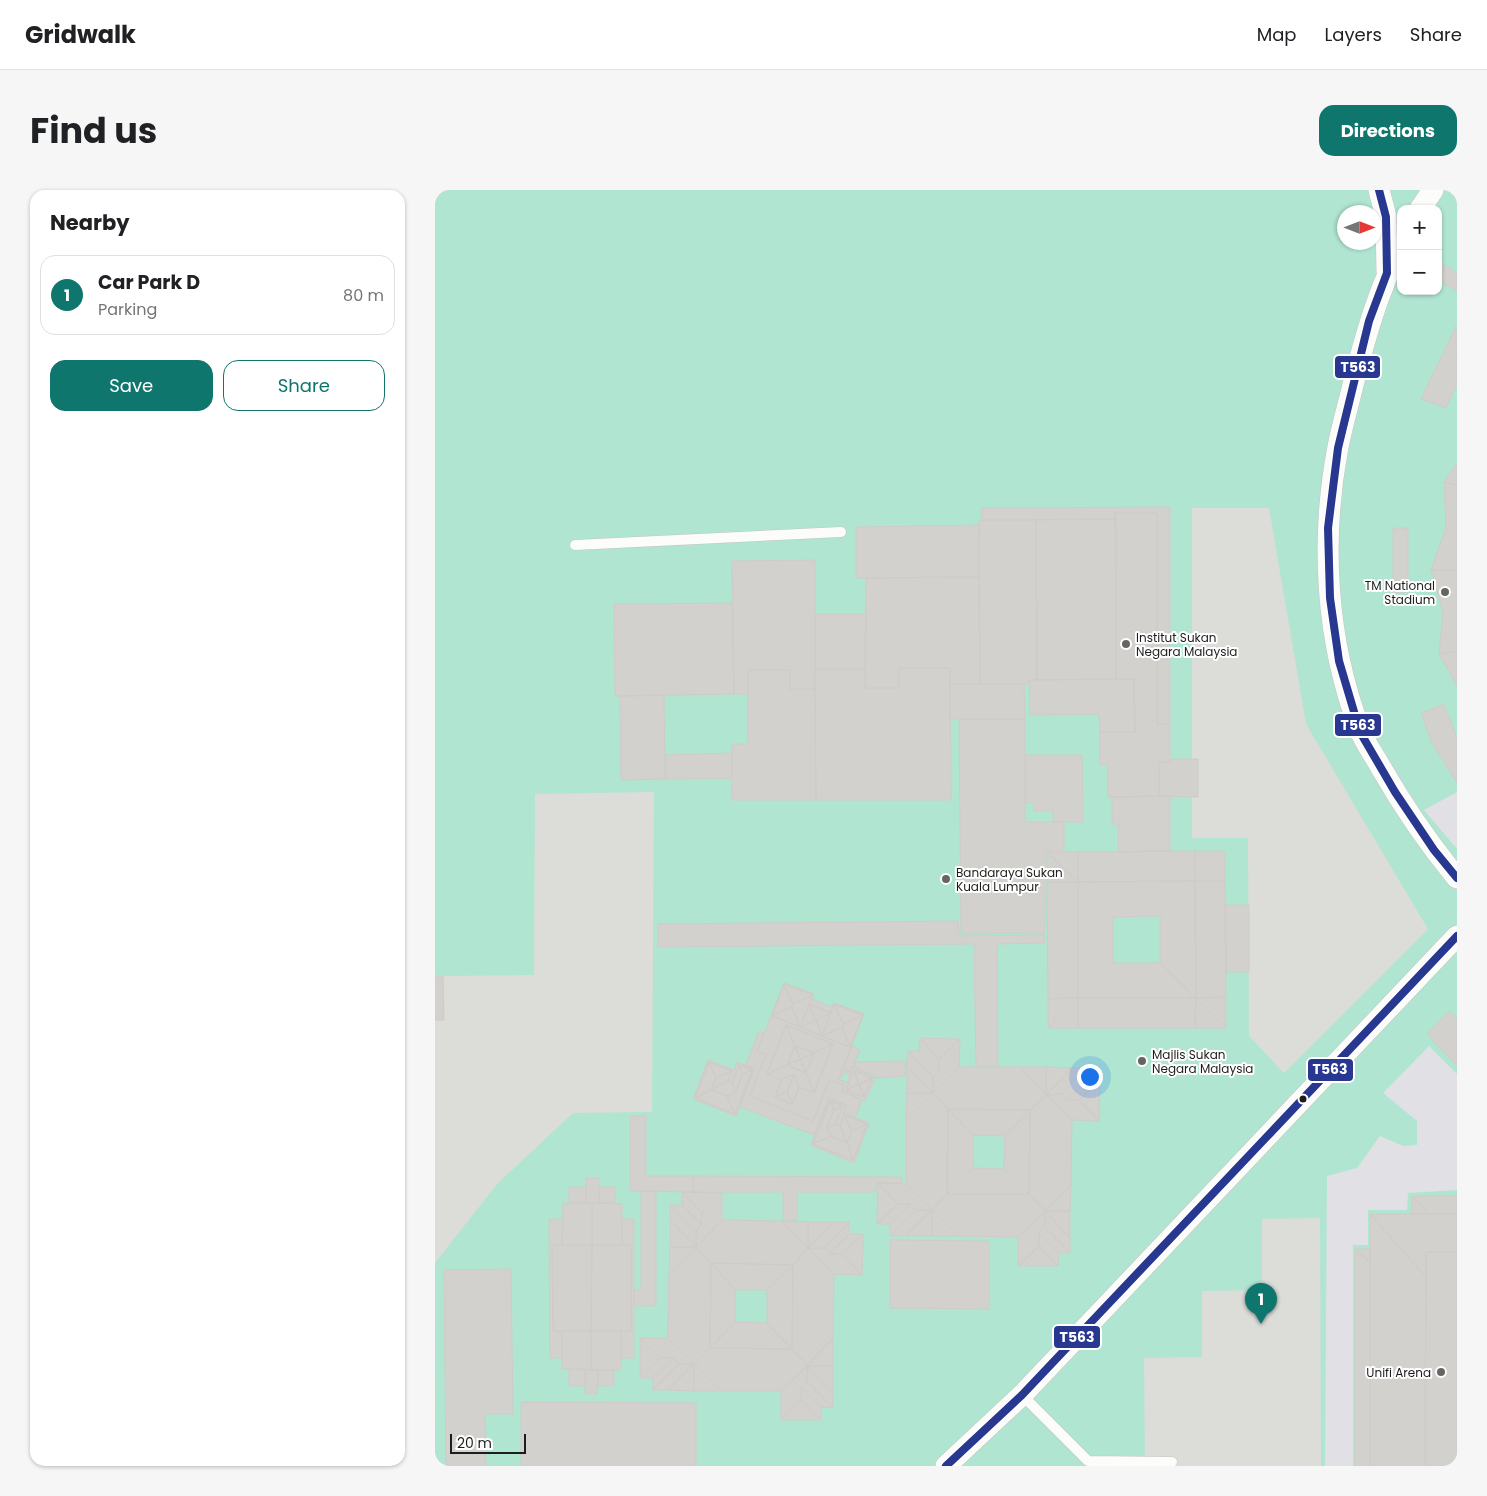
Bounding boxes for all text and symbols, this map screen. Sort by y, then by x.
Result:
text: Gridwalk [25,18,136,51]
text: Map [1257,22,1297,47]
text: Layers [1325,22,1382,47]
text: Share [1410,22,1462,47]
button: Directions [1319,105,1457,156]
text: Find us [30,106,157,155]
north arrow [1337,205,1382,250]
map controls [1397,205,1442,295]
button: + [1397,205,1442,250]
text: Nearby [50,208,130,237]
button: − [1397,250,1442,295]
text: Car Park D [98,269,200,296]
text: 1 [64,284,70,307]
text: 80 m [343,284,384,307]
text: Parking [98,298,157,321]
line badge: T563 [1334,355,1381,379]
text: T563 [1341,357,1375,377]
button: Save [50,360,213,411]
button: Share [223,360,385,411]
place label: TM National Stadium [1365,577,1435,608]
marker: TM National Stadium [1439,586,1451,598]
place label: Institut Sukan Negara Malaysia [1136,629,1238,660]
marker: Institut Sukan Negara Malaysia [1120,638,1132,650]
line badge: T563 [1334,713,1382,737]
text: T563 [1341,715,1375,735]
place label: Bandaraya Sukan Kuala Lumpur [956,864,1063,895]
marker: Bandaraya Sukan Kuala Lumpur [940,873,952,885]
place label: Majlis Sukan Negara Malaysia [1152,1046,1254,1077]
marker: Majlis Sukan Negara Malaysia [1136,1055,1148,1067]
line badge: T563 [1307,1058,1354,1082]
text: T563 [1313,1059,1347,1079]
your location [1077,1064,1103,1090]
unlabelled marker [1298,1094,1308,1104]
pin: 1 [1245,1283,1277,1324]
line badge: T563 [1053,1325,1101,1349]
text: T563 [1060,1327,1094,1347]
place label: Unifi Arena [1366,1364,1431,1381]
marker: Unifi Arena [1435,1366,1447,1378]
scale bar [450,1431,526,1454]
text: 20 m [457,1433,492,1453]

